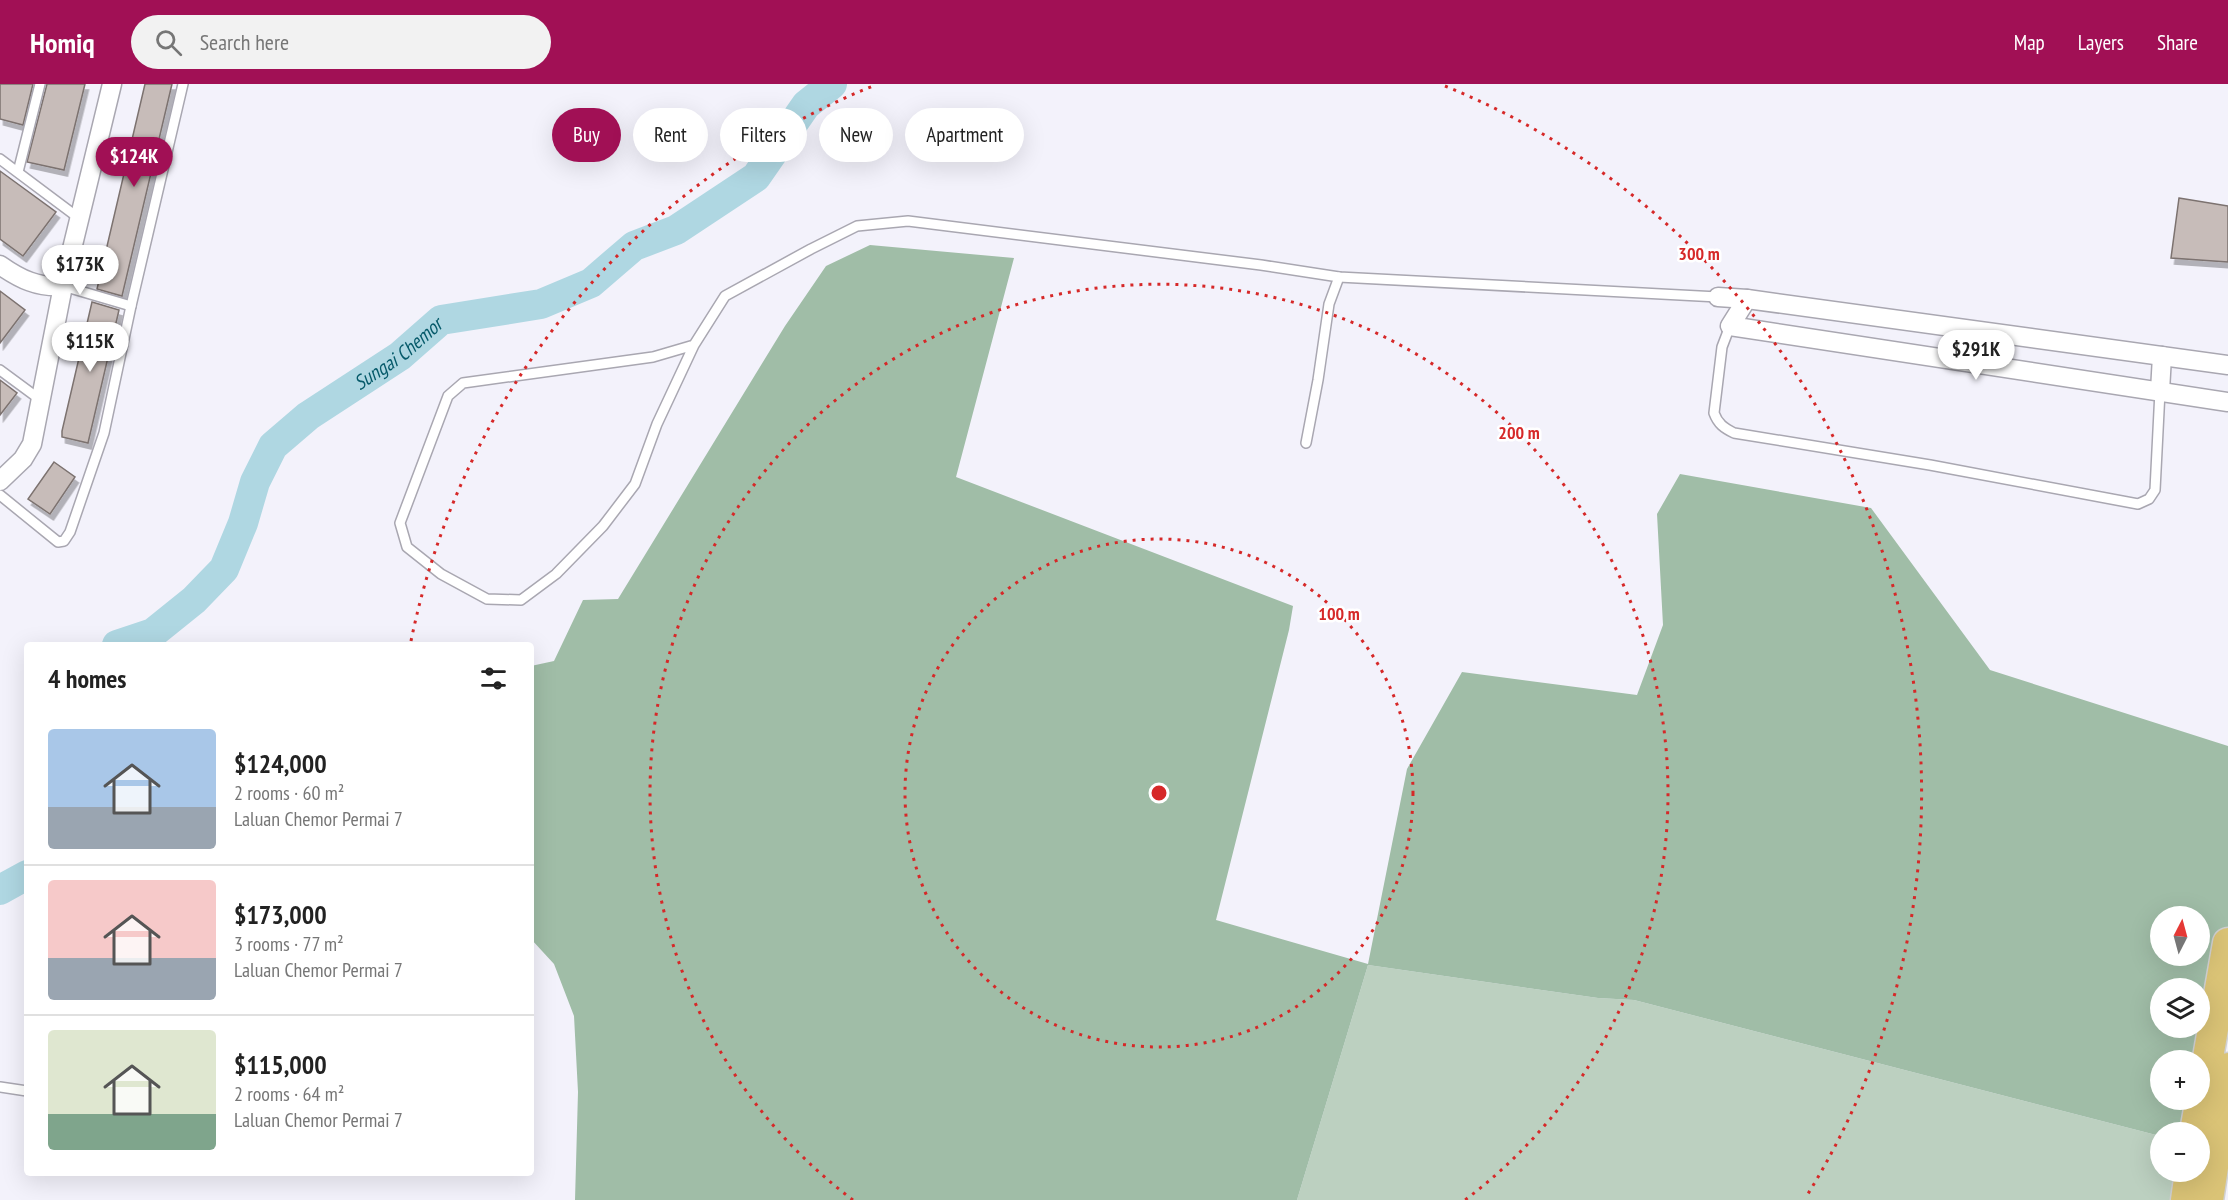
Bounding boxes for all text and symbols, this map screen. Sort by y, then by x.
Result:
search box [131,15,551,69]
text: Homiq [30,24,95,61]
icon: search [152,26,185,59]
text: Search here [200,28,289,56]
text: Map [2014,29,2045,56]
text: Layers [2078,29,2124,56]
text: Share [2157,29,2198,56]
chip: Buy [552,108,621,162]
chip: Rent [633,108,708,162]
chip: Filters [720,108,807,162]
chip: New [819,108,893,162]
chip: Apartment [905,108,1024,162]
pin: $124K [92,137,176,188]
text: $124K [110,143,158,169]
text: 300 m [1678,242,1720,265]
pin: $173K [38,245,122,296]
text: $173K [56,251,104,277]
water label: Sungai Chemor [349,310,450,396]
pin: $115K [48,322,132,373]
text: $115K [66,328,114,354]
pin: $291K [1934,330,2018,381]
text: $291K [1952,336,2000,362]
text: 200 m [1498,421,1540,444]
text: 100 m [1318,602,1360,625]
text: 4 homes [48,662,126,695]
icon: filters [477,662,510,695]
text: $124,000 [234,747,327,780]
icon: home [96,753,168,825]
text: 2 rooms · 60 m² [234,780,344,806]
centre of rings [1149,783,1169,803]
text: Laluan Chemor Permai 7 [234,806,403,832]
text: $173,000 [234,898,327,931]
icon: home [96,904,168,976]
north arrow [2150,906,2210,966]
map controls [2150,906,2210,1182]
text: 3 rooms · 77 m² [234,931,344,957]
text: Laluan Chemor Permai 7 [234,957,403,983]
button: layers [2150,978,2210,1038]
text: $115,000 [234,1048,327,1081]
button: + [2150,1050,2210,1110]
icon: home [96,1054,168,1126]
text: 2 rooms · 64 m² [234,1081,344,1107]
text: Laluan Chemor Permai 7 [234,1107,403,1133]
button: − [2150,1122,2210,1182]

